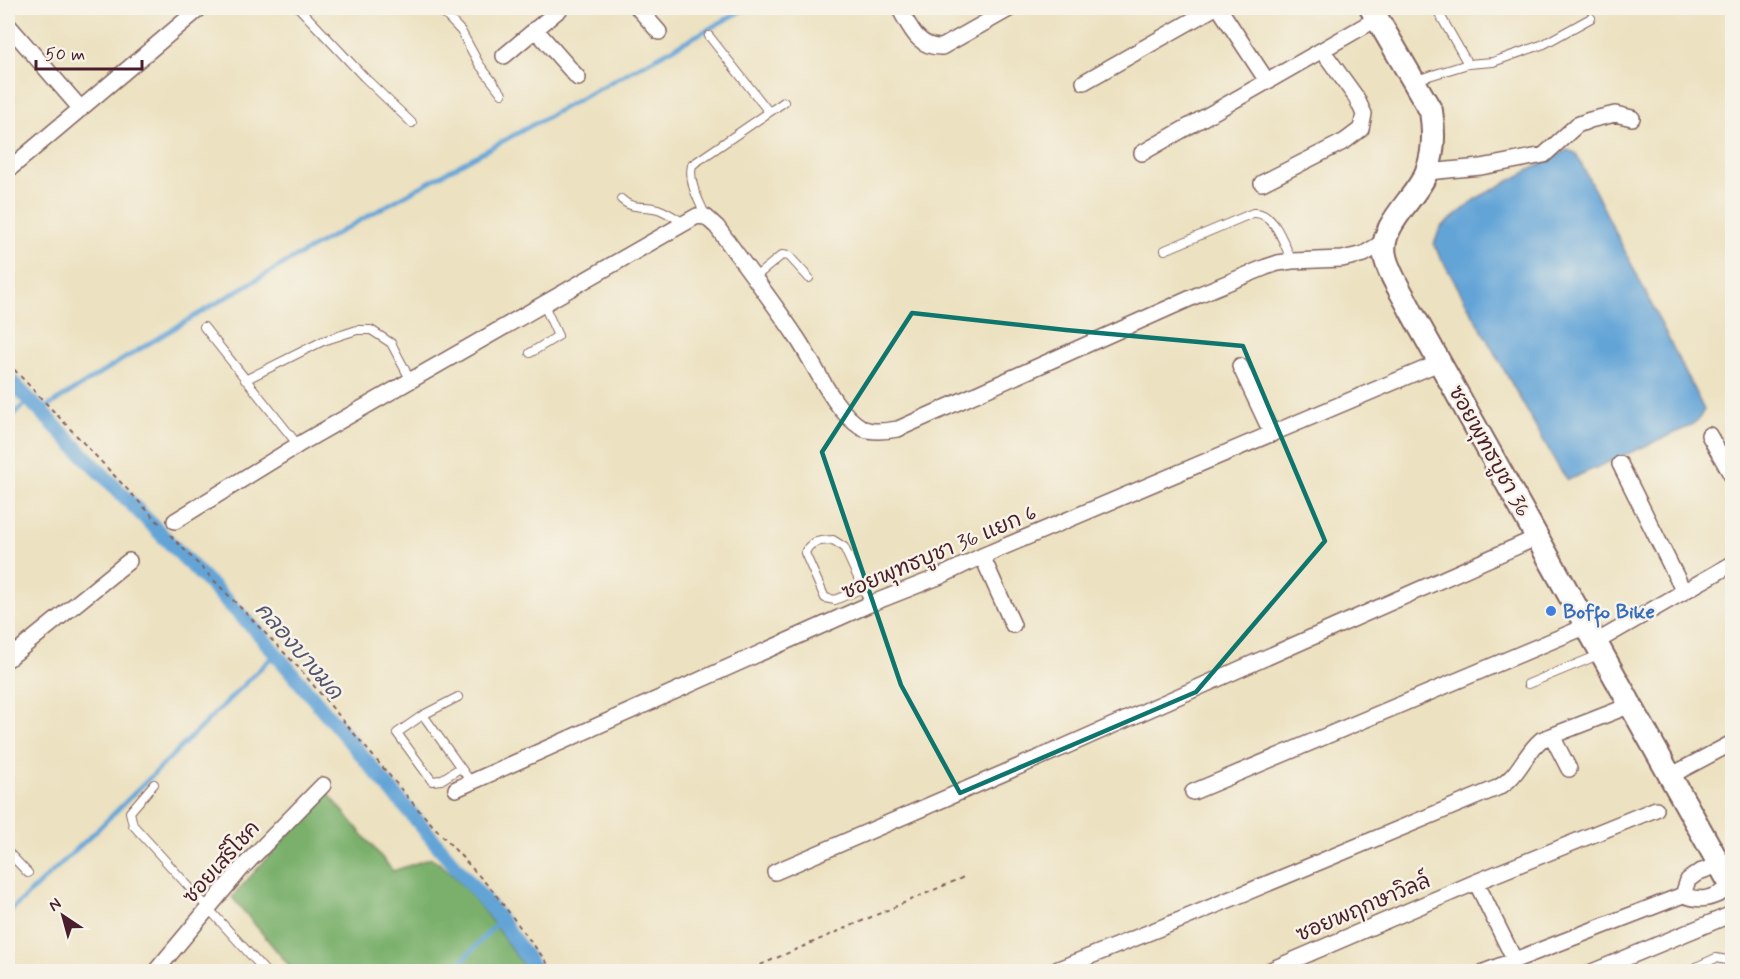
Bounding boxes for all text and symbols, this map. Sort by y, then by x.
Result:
scale bar [36,33,142,71]
text: 50 m [45,43,85,67]
street label: ซอยพุทธบูชา 36 [1441,381,1537,523]
street label: ซอยพุทธบูชา 36 แยก 6 [838,499,1041,608]
water label: คลองบางมด [249,597,349,706]
place label: Boffo Bike [1563,598,1655,628]
marker: Boffo Bike [1544,604,1558,618]
street label: ซอยเสรีโชค [177,815,267,910]
street label: ซอยพฤกษาวิลล์ [1292,867,1435,949]
north arrow [33,886,93,946]
text: N [45,893,66,917]

